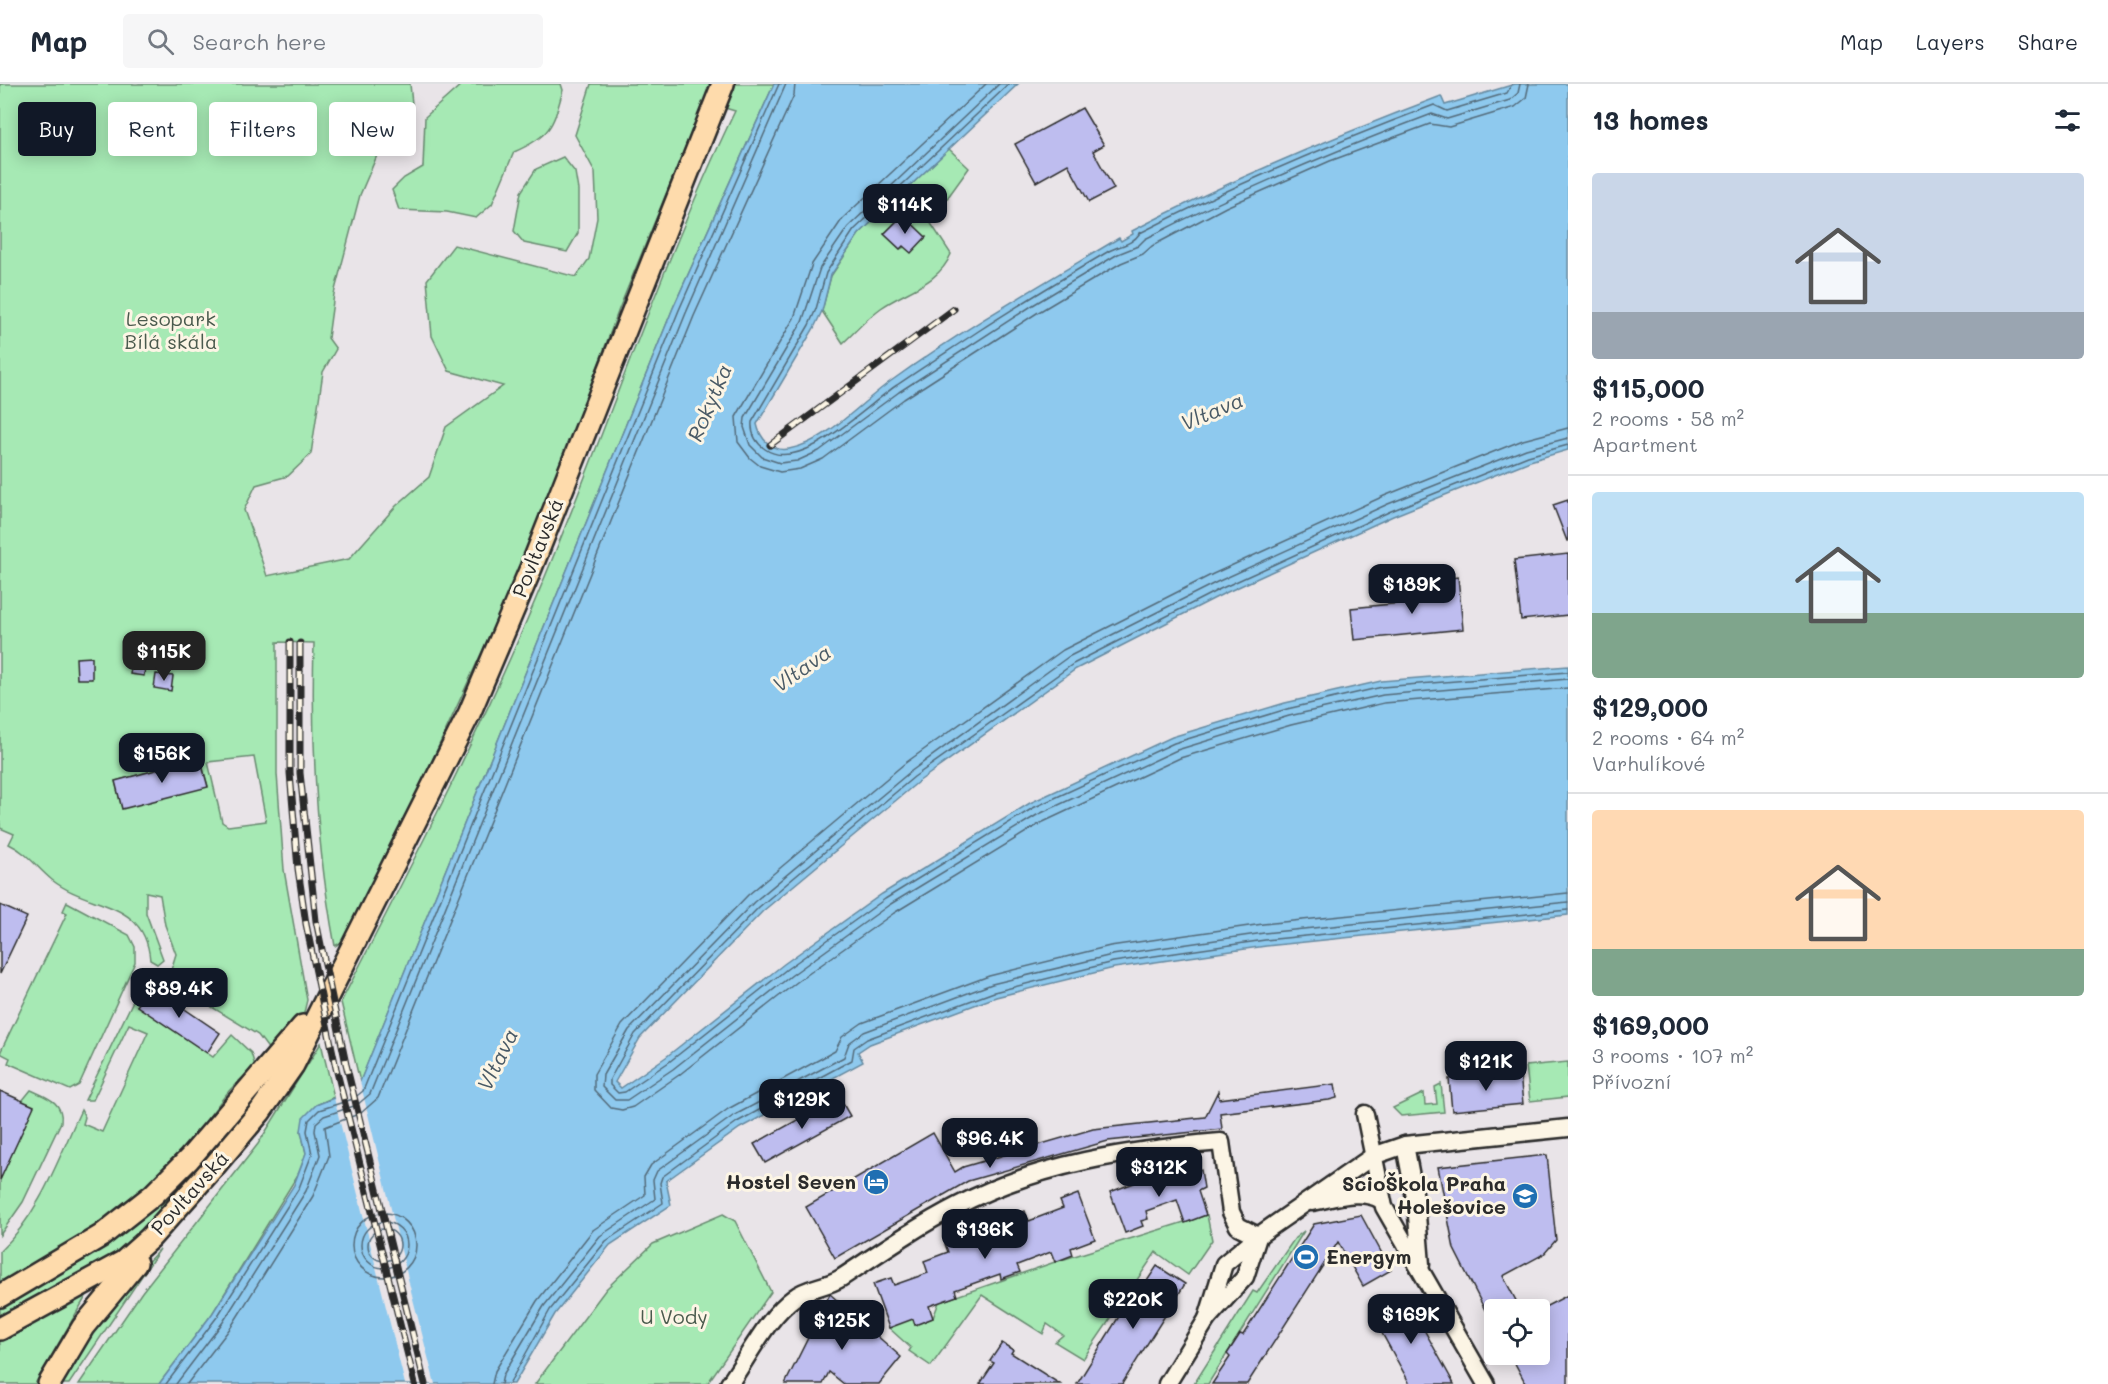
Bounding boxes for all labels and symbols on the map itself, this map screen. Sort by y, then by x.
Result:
pin: $114K [863,184,947,235]
park label: Lesopark Bílá skála [125,305,217,354]
water label: Rokytka [680,360,737,445]
water label: Vltava [1176,385,1247,436]
street label: Povltavská [505,494,569,601]
pin: $189K [1370,564,1454,615]
pin: $115K [122,631,206,682]
water label: Vltava [766,638,836,698]
pin: $156K [120,733,204,784]
pin: $89.4K [130,968,228,1019]
water label: Vltava [470,1024,523,1095]
pin: $121K [1444,1041,1528,1092]
pin: $129K [760,1079,844,1130]
pin: $96.4K [941,1118,1039,1169]
street label: Povltavská [145,1145,234,1240]
pin: $312K [1117,1147,1201,1198]
hotel icon: Hostel Seven [861,1167,891,1197]
place label: Hostel Seven [726,1168,856,1194]
place label: ScioŠkola Praha Holešovice [1342,1170,1506,1219]
school or university icon: ScioŠkola Praha Holešovice [1510,1181,1540,1211]
pin: $136K [943,1209,1027,1260]
sports icon: Energym [1291,1242,1321,1272]
place label: Energym [1326,1243,1411,1269]
pin: $220K [1091,1279,1175,1330]
pin: $169K [1369,1294,1453,1345]
pin: $125K [800,1300,884,1351]
park label: U Vody [640,1303,708,1329]

